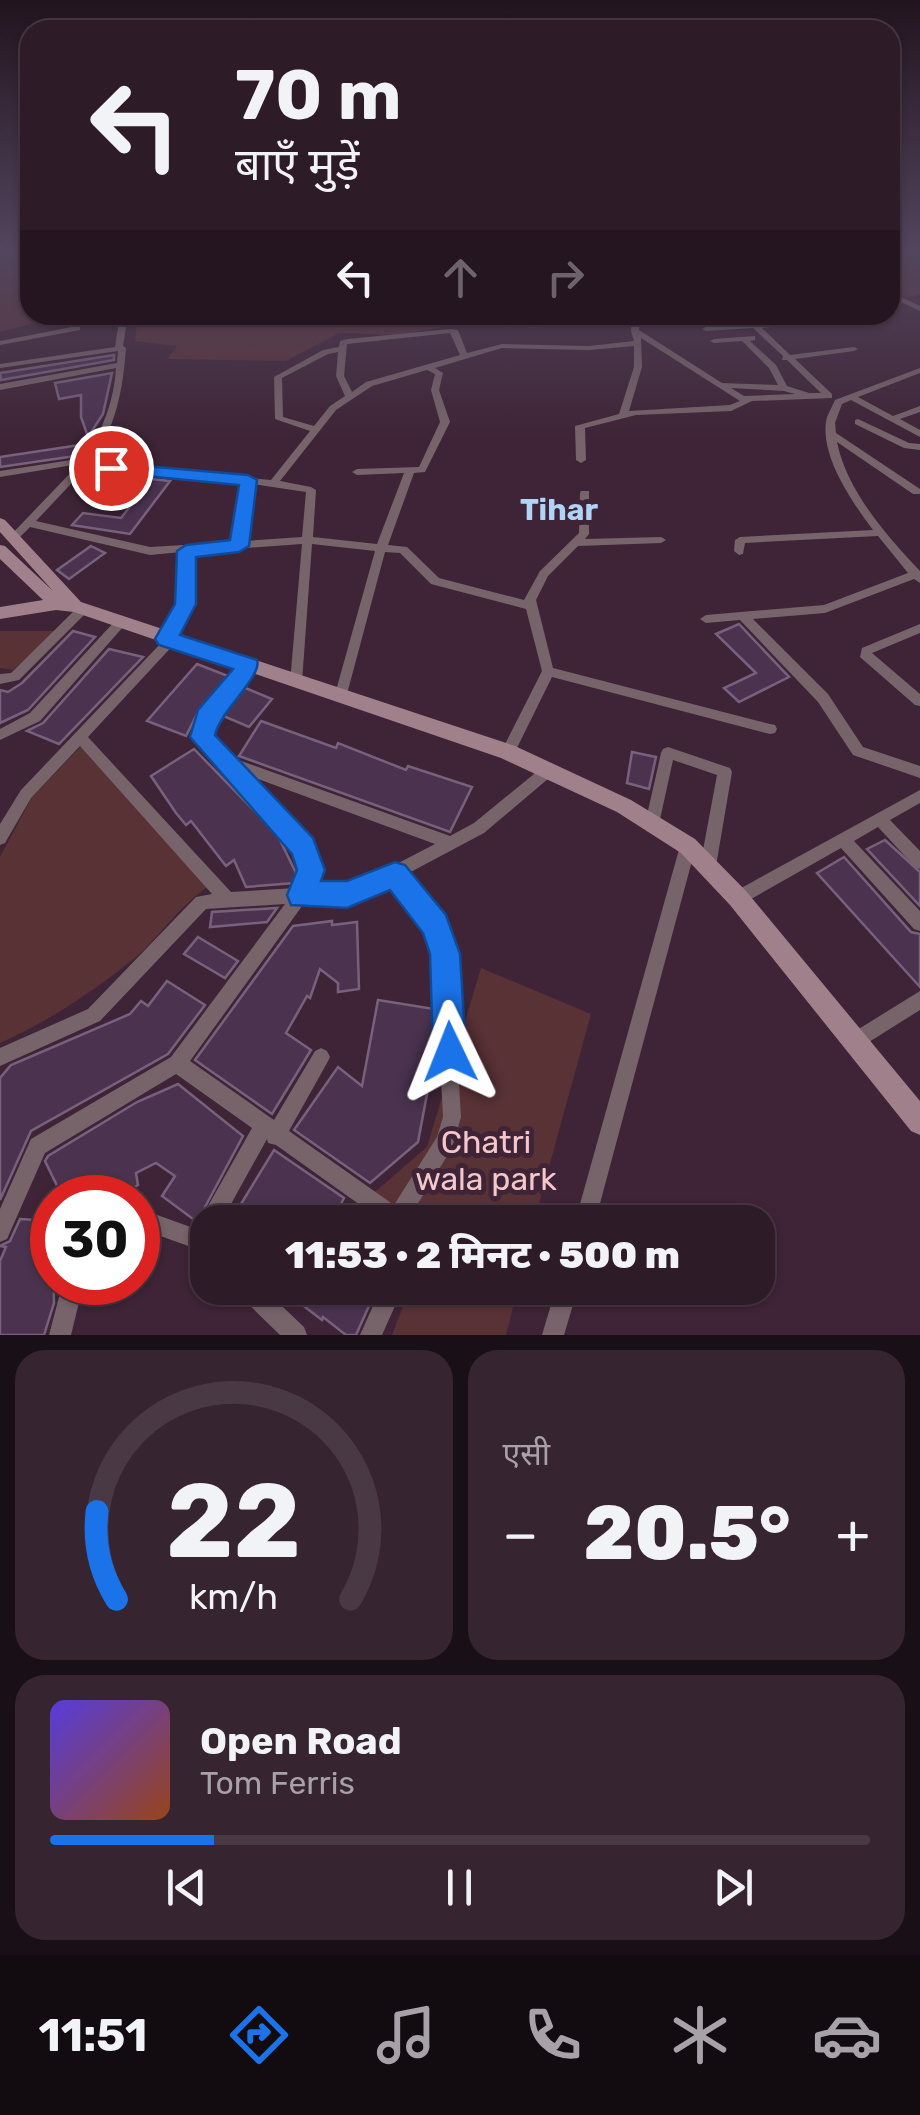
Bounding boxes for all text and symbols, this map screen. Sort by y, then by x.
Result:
text: 70 m [235,54,402,137]
icon: left [70,60,200,190]
text: बाएँ मुड़ें [235,138,359,191]
icon: left [328,250,383,305]
icon: ahead [433,250,488,305]
icon: right [538,250,593,305]
pin [69,426,154,511]
icon: arrive [84,441,139,496]
district label: Tihar [520,492,598,528]
position arrow [398,1000,502,1104]
park label: Chatri wala park [415,1123,557,1198]
speed limit sign: 30 [30,1175,160,1305]
text: 11:53 · 2 मिनट · 500 m [285,1232,680,1278]
text: एसी [503,1435,550,1473]
text: 22 [166,1460,301,1583]
text: 20.5° [584,1489,790,1578]
text: − [503,1502,538,1567]
text: + [836,1502,870,1567]
text: km/h [189,1576,278,1618]
text: Open Road [200,1718,402,1764]
text: Tom Ferris [200,1764,355,1802]
icon: previous [159,1860,214,1915]
icon: pause [432,1860,487,1915]
icon: next [706,1860,761,1915]
icon: directions [224,2000,294,2070]
icon: music [371,2000,441,2070]
icon: phone [518,2000,588,2070]
icon: climate [665,2000,735,2070]
icon: car [812,2000,882,2070]
text: 11:51 [38,2009,147,2062]

